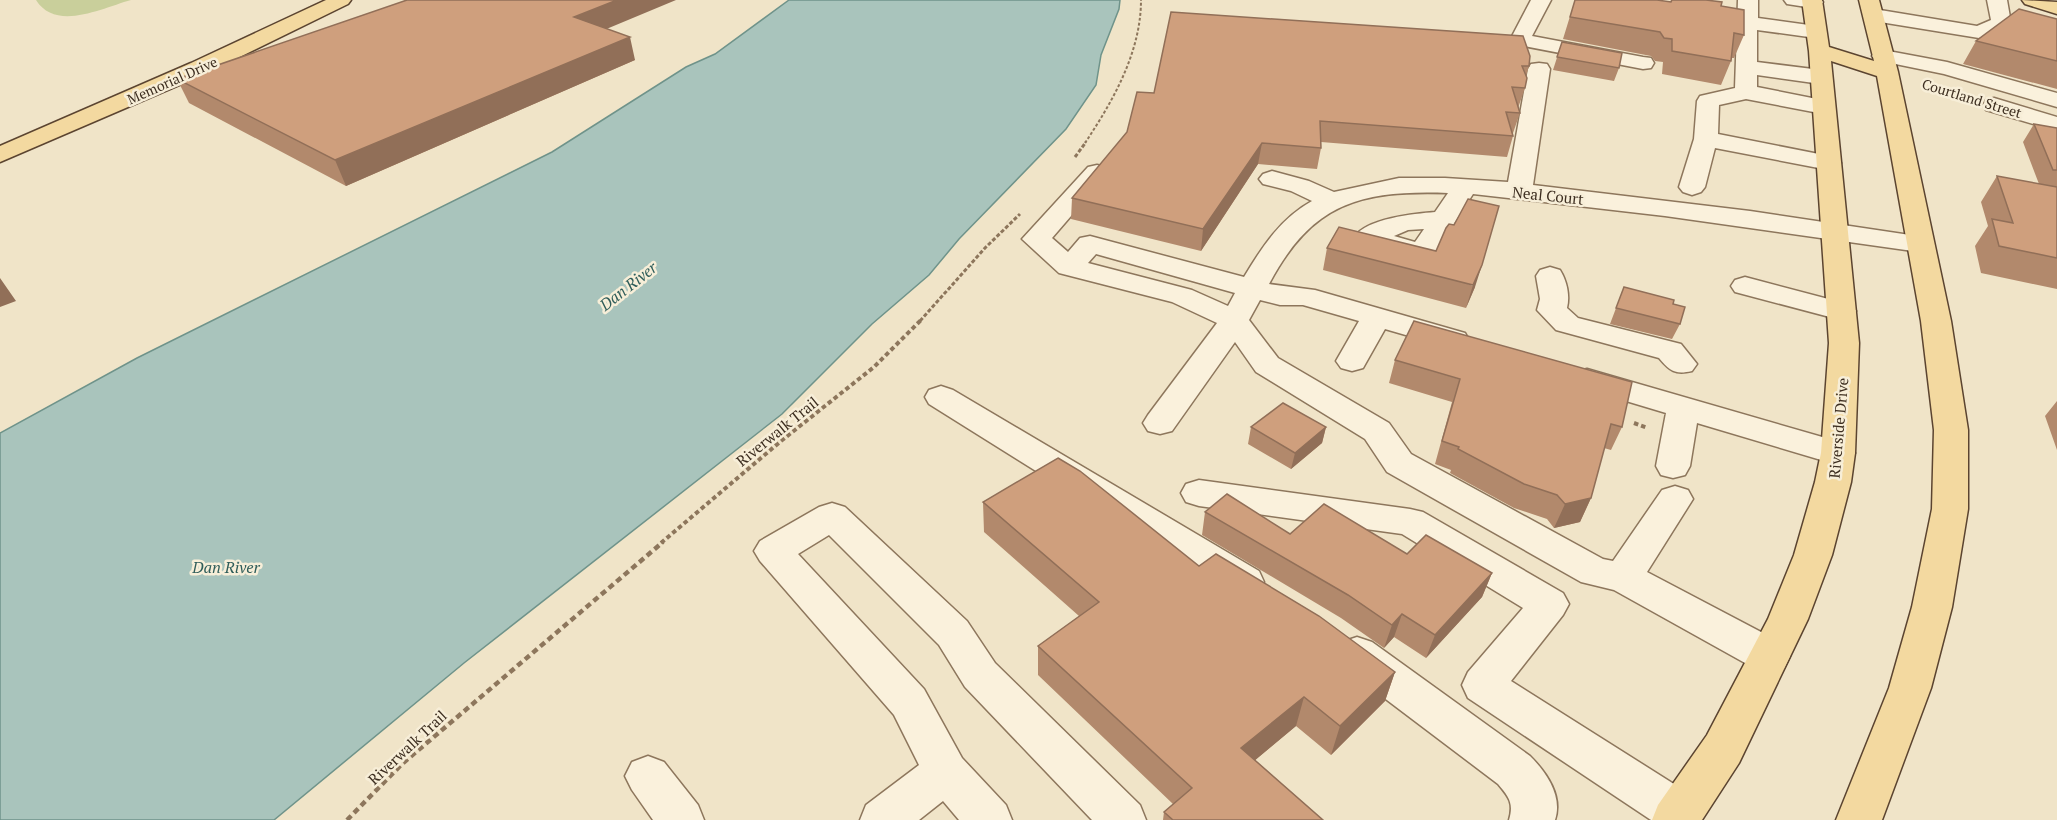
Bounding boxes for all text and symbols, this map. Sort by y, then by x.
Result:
street label: Memorial Drive [124,52,220,108]
street label: Courtland Street [1920,74,2025,122]
street label: Neal Court [1511,181,1585,209]
water label: Dan River [594,256,662,316]
street label: Riverside Drive [1824,377,1852,479]
street label: Riverwalk Trail [732,392,822,470]
water label: Dan River [191,556,261,578]
street label: Riverwalk Trail [363,705,451,789]

